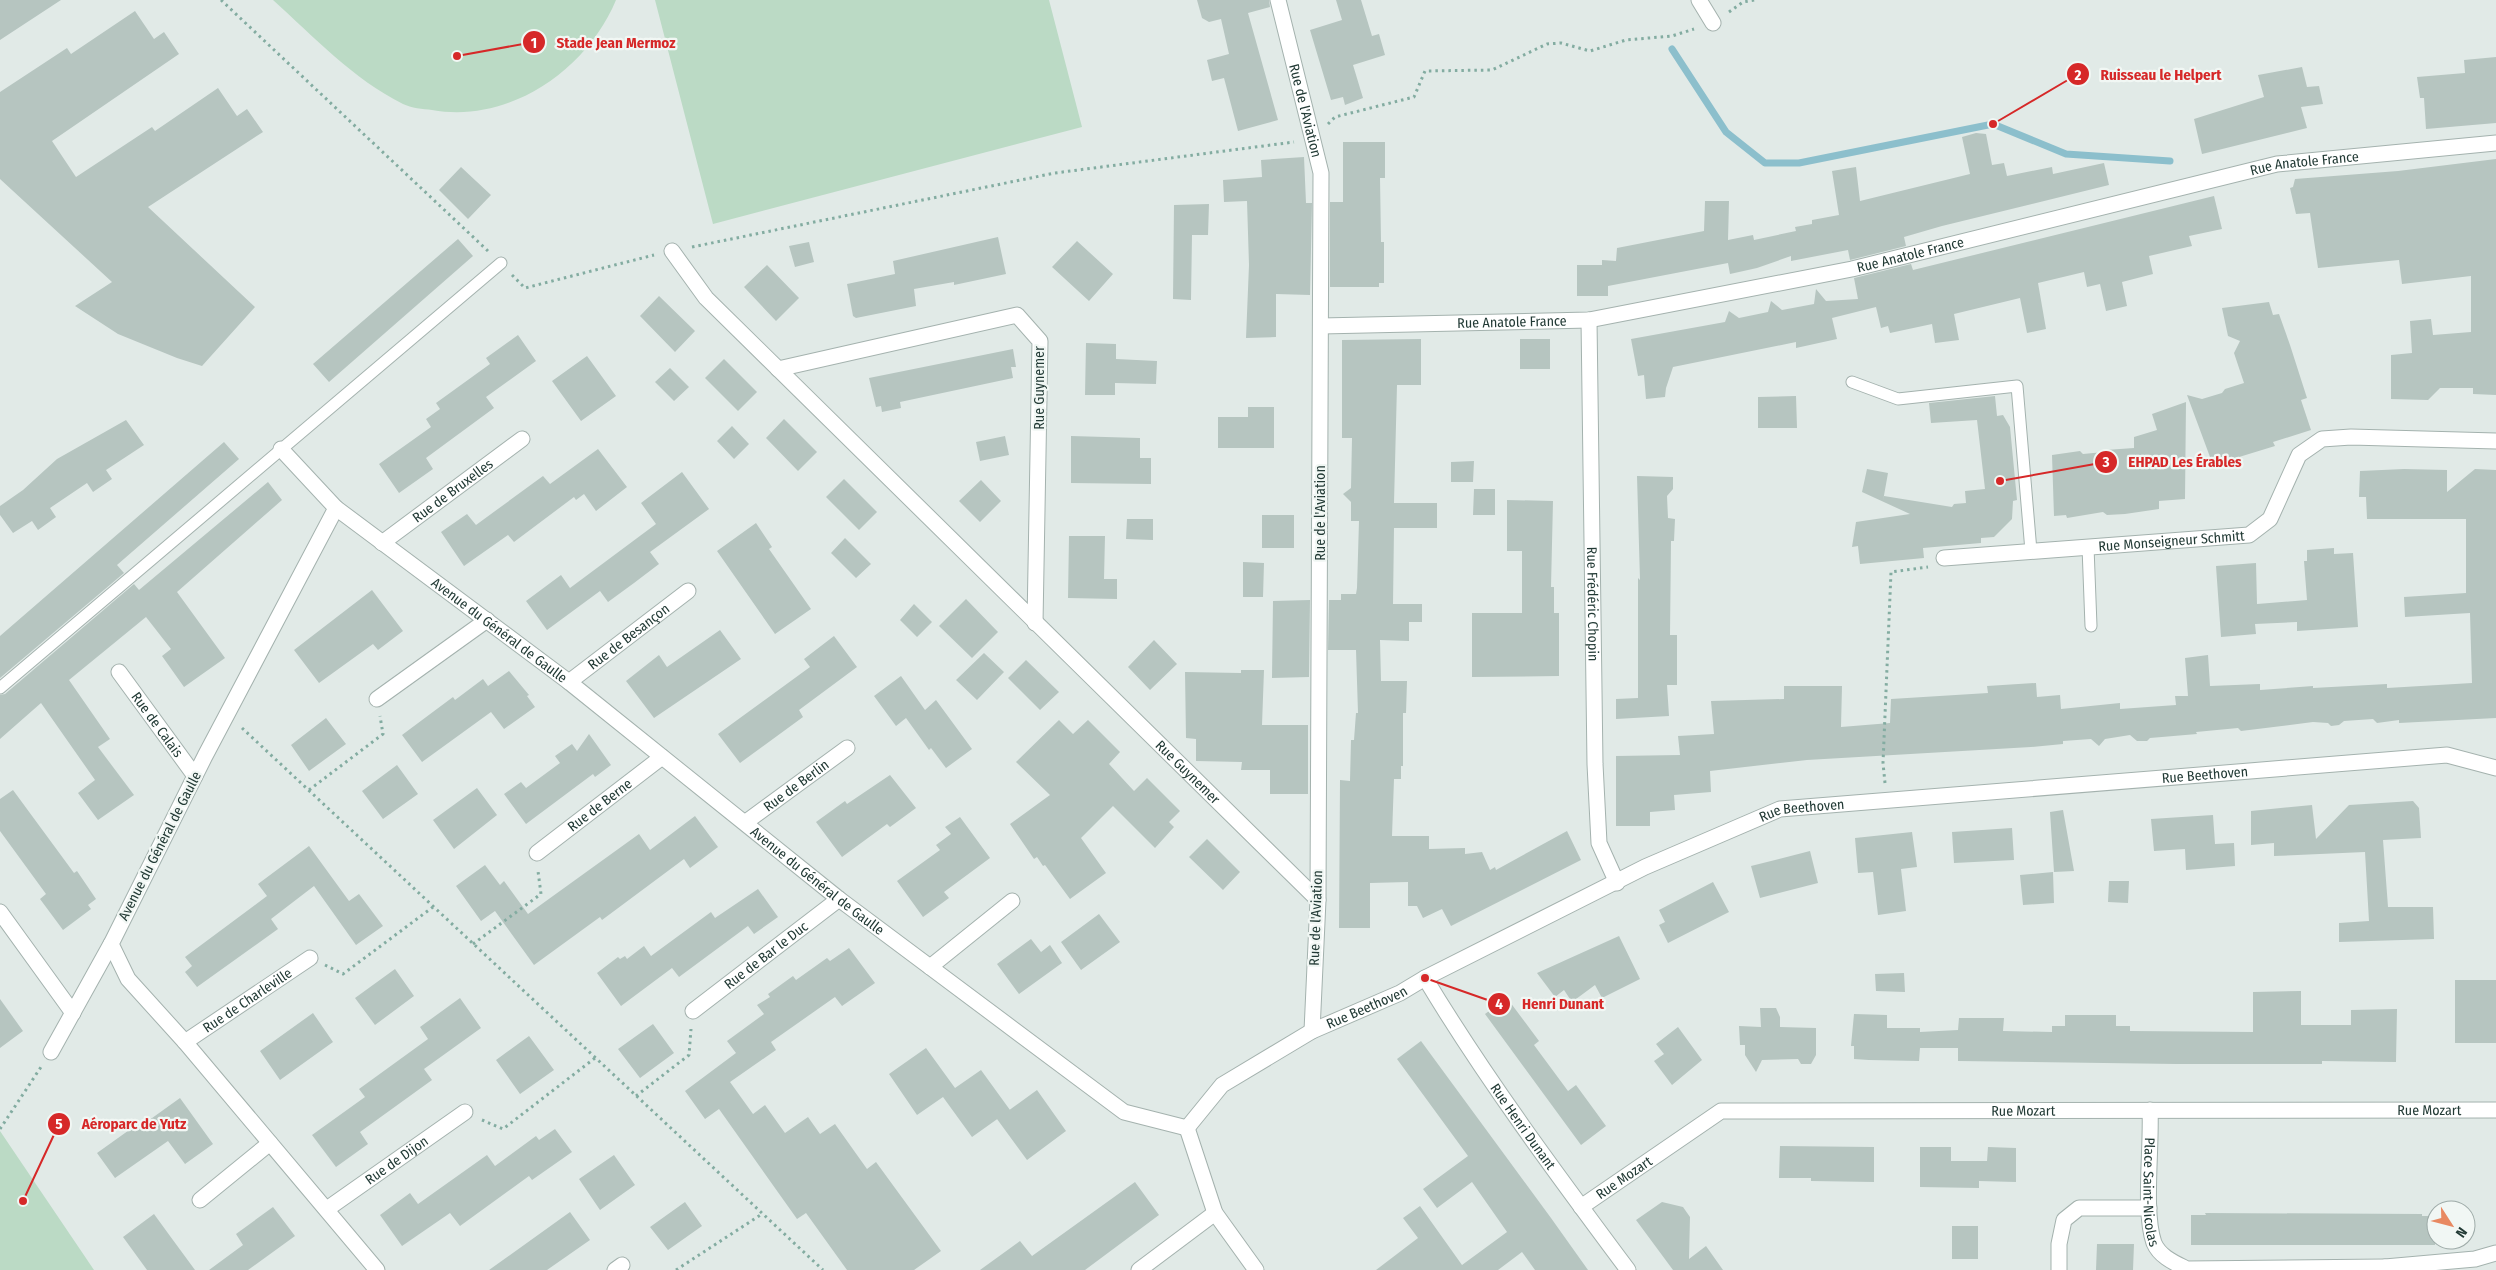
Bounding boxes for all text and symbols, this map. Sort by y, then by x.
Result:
callout: Stade Jean Mermoz [521,27,685,57]
text: 1 [531,34,537,52]
text: Stade Jean Mermoz [556,34,676,52]
callout: Ruisseau le Helpert [2065,59,2231,89]
street label: Rue de l'Aviation [1286,62,1325,159]
text: 2 [2074,66,2082,84]
text: Ruisseau le Helpert [2101,66,2222,84]
street label: Rue Anatole France [2248,148,2360,179]
street label: Rue Anatole France [1855,233,1966,276]
street label: Rue Anatole France [1457,312,1567,331]
street label: Rue Guynemer [1031,346,1048,430]
callout: EHPAD Les Érables [2093,447,2252,477]
text: 3 [2101,453,2110,471]
text: EHPAD Les Érables [2128,453,2242,471]
street label: Rue de Bruxelles [409,455,496,526]
street label: Rue de l'Aviation [1312,465,1329,561]
street label: Rue Monseigneur Schmitt [2098,527,2246,555]
street label: Rue Frédéric Chopin [1584,547,1602,661]
street label: Avenue du Général de Gaulle [428,574,571,686]
street label: Rue de Besançon [584,600,673,673]
street label: Rue de Calais [128,689,187,760]
street label: Rue Guynemer [1152,737,1224,808]
street label: Rue de Berlin [760,756,832,815]
street label: Rue Beethoven [2161,763,2249,787]
street label: Avenue du Général de Gaulle [115,769,205,923]
street label: Rue de Berne [564,775,635,835]
street label: Rue Beethoven [1756,795,1845,825]
street label: Avenue du Général de Gaulle [747,823,888,938]
street label: Rue de l'Aviation [1306,870,1326,966]
street label: Rue de Bar le Duc [721,918,811,992]
street label: Rue de Charleville [200,964,295,1036]
street label: Rue Beethoven [1324,982,1410,1032]
callout: Henri Dunant [1486,989,1614,1019]
text: 4 [1495,995,1503,1013]
text: Henri Dunant [1522,995,1605,1013]
street label: Rue Henri Dunant [1487,1080,1560,1173]
street label: Rue Mozart [1991,1102,2056,1119]
street label: Rue Mozart [2397,1102,2462,1119]
callout: Aéroparc de Yutz [47,1109,196,1139]
text: 5 [55,1115,63,1133]
text: Aéroparc de Yutz [81,1115,187,1133]
street label: Rue de Dijon [362,1132,431,1188]
street label: Place Saint-Nicolas [2140,1137,2163,1249]
street label: Rue Mozart [1593,1152,1655,1203]
north arrow [2426,1200,2476,1250]
text: N [2452,1224,2470,1241]

